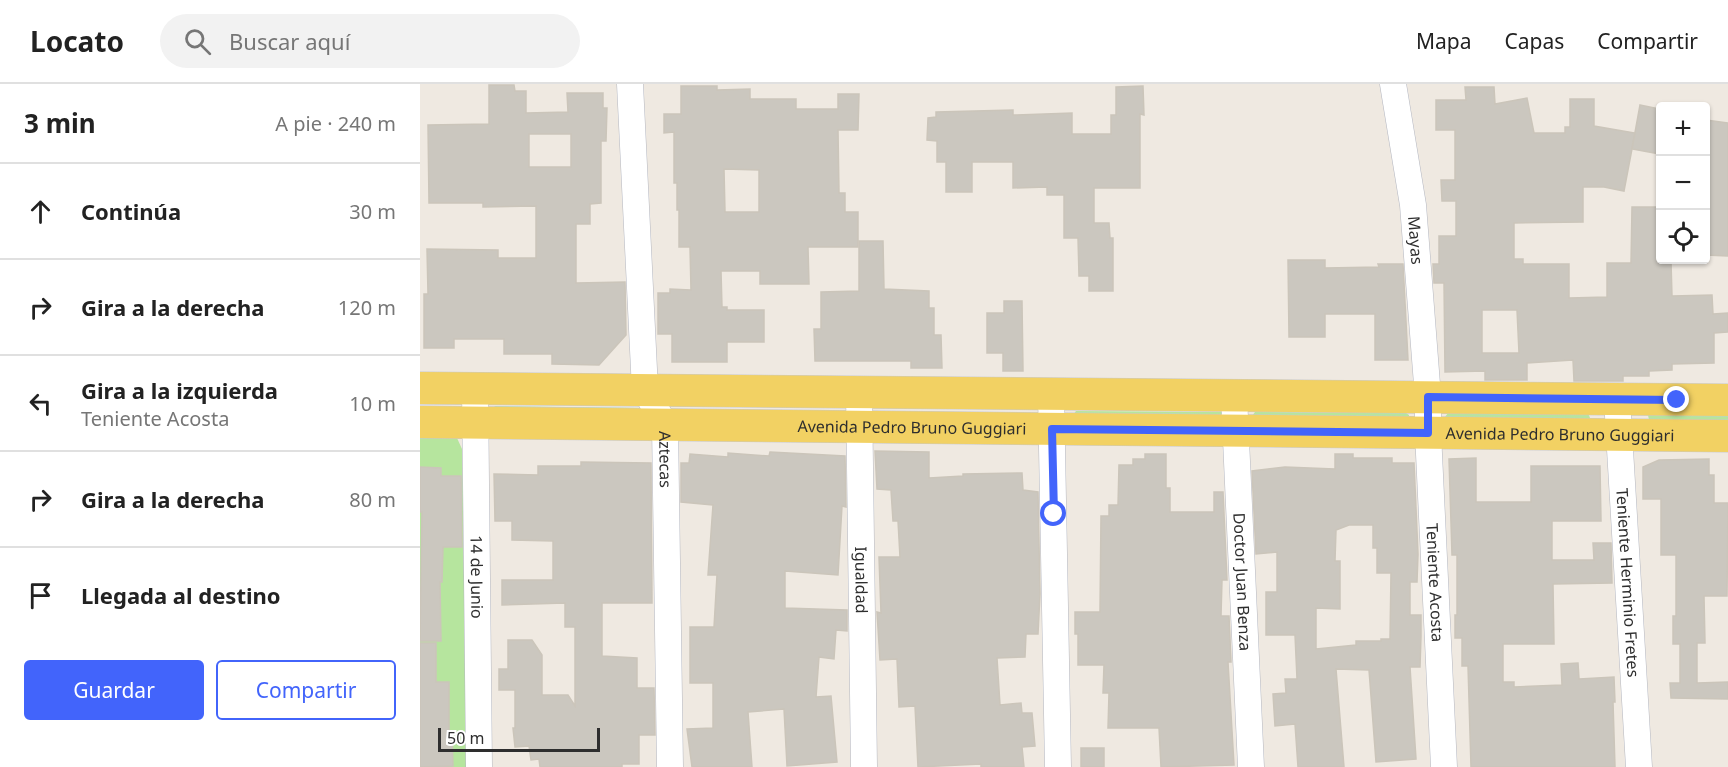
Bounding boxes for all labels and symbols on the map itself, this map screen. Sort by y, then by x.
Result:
street label: Mayas [1403,215,1429,265]
route end [1663,386,1689,412]
street label: Avenida Pedro Bruno Guggiari [797,415,1027,439]
street label: Avenida Pedro Bruno Guggiari [1445,422,1675,446]
street label: Aztecas [654,431,677,488]
street label: Teniente Herminio Fretes [1611,487,1645,678]
route start [1040,500,1066,526]
street label: Doctor Juan Benza [1228,512,1257,651]
street label: Teniente Acosta [1421,523,1449,642]
street label: 14 de Junio [466,535,488,619]
street label: Igualdad [850,546,873,614]
scale bar [438,725,600,752]

